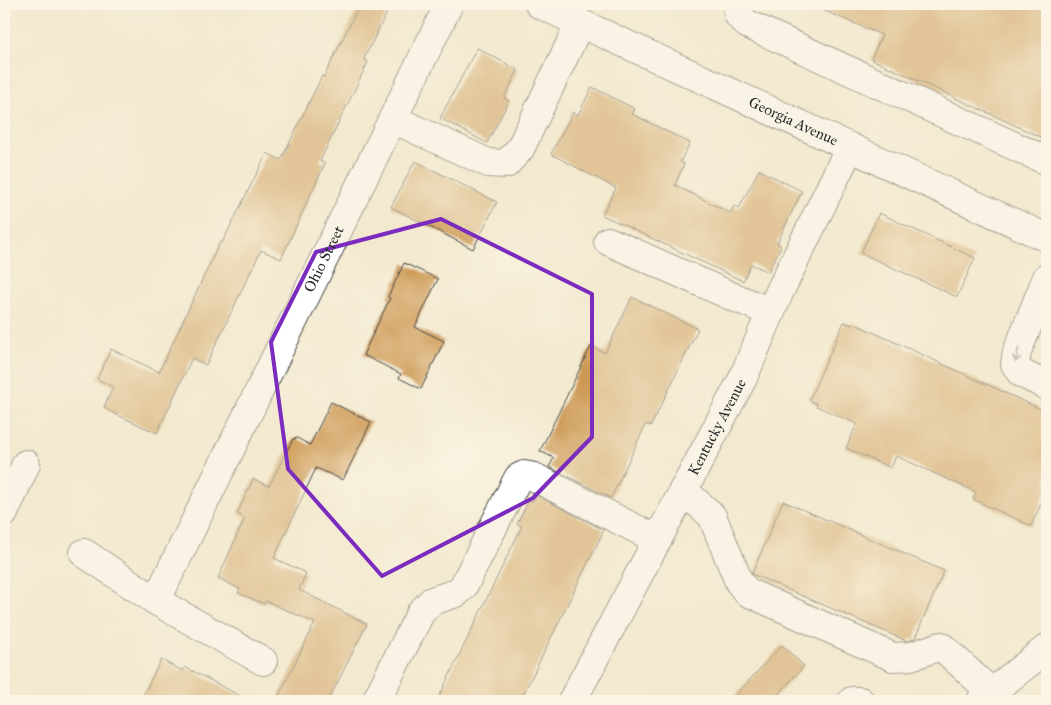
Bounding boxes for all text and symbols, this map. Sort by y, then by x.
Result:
street label: Georgia Avenue [746,93,841,149]
street label: Ohio Street [300,222,348,295]
one-way arrow [1012,346,1021,362]
street label: Kentucky Avenue [684,376,750,478]

